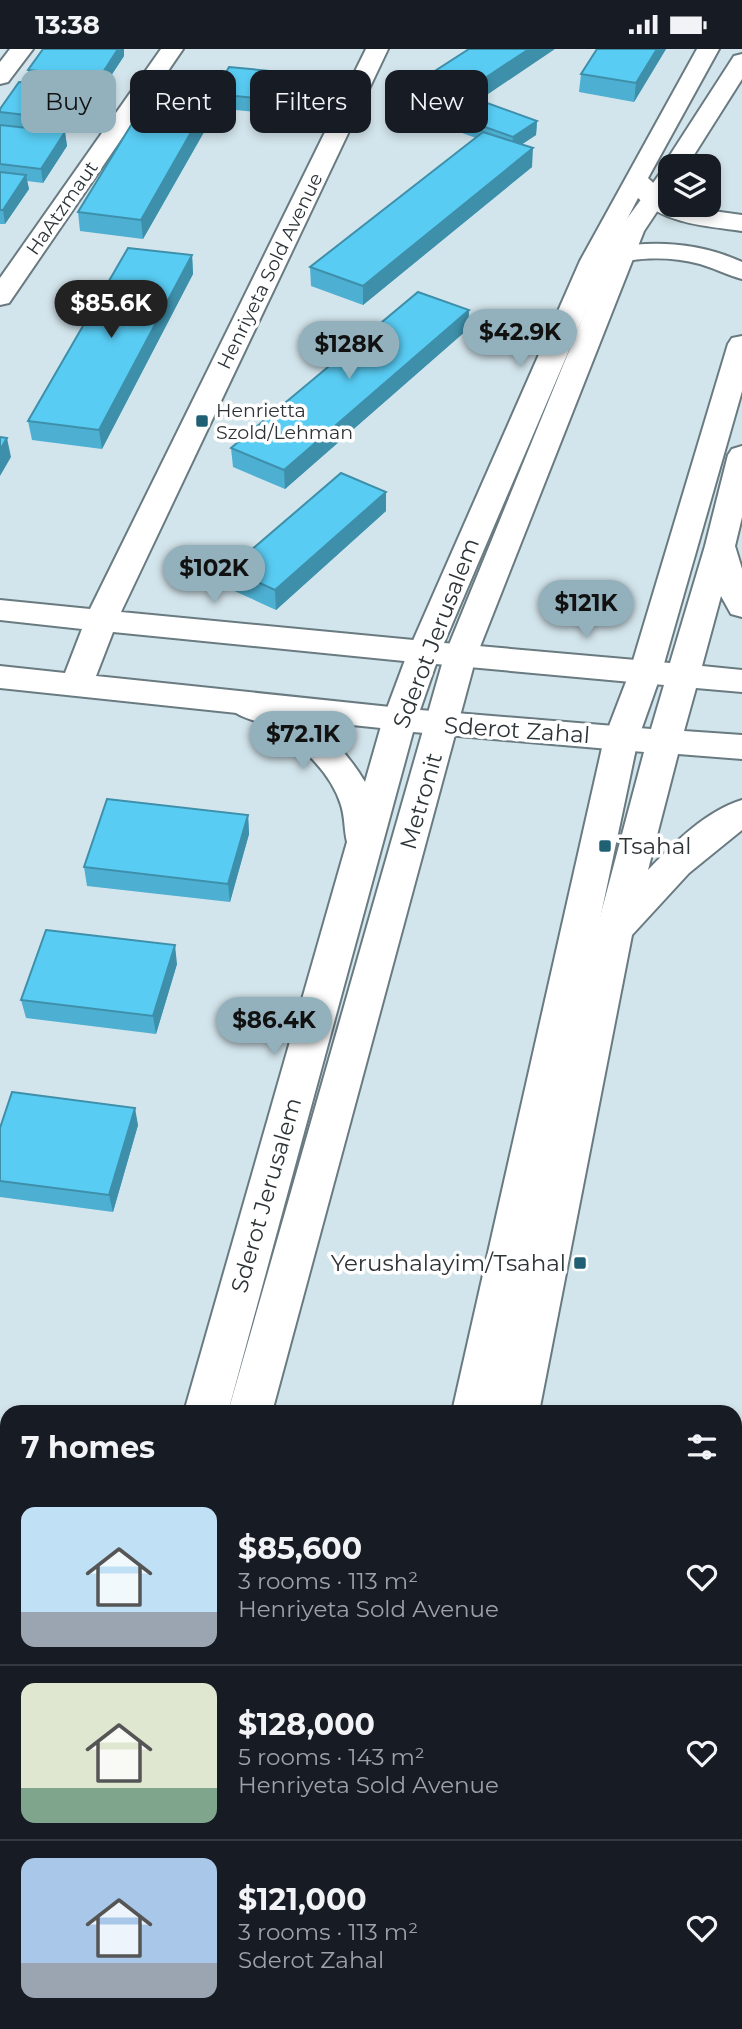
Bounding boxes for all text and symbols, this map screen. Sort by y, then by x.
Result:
text: 13:38 [35,9,100,41]
chip: Buy [21,70,116,133]
chip: Rent [130,70,236,133]
chip: Filters [250,70,371,133]
chip: New [385,70,488,133]
map controls [658,154,721,217]
button: layers [658,154,721,217]
street label: HaAtzmaut [21,156,103,259]
street label: Henriyeta Sold Avenue [212,169,328,373]
pin: $85.6K [54,281,168,340]
text: $85.6K [71,289,151,317]
pin: $42.9K [463,309,577,369]
text: $42.9K [479,318,561,346]
pin: $128K [300,321,398,381]
text: $128K [314,330,384,358]
place label: Henrietta Szold/Lehman [216,399,353,444]
marker: Henrietta Szold/Lehman [194,413,210,429]
street label: Sderot Jerusalem [387,534,485,732]
pin: $102K [165,545,263,605]
text: $102K [179,554,249,582]
pin: $121K [537,581,635,640]
text: $121K [554,589,618,617]
pin: $72.1K [246,711,360,771]
street label: Sderot Zahal [443,711,591,749]
text: $72.1K [266,720,340,748]
street label: Metronit [394,749,448,853]
place label: Tsahal [619,832,691,860]
marker: Tsahal [597,838,613,854]
pin: $86.4K [217,997,331,1057]
text: $86.4K [232,1006,316,1034]
street label: Sderot Jerusalem [225,1094,307,1296]
place label: Yerushalayim/Tsahal [331,1249,566,1277]
marker: Yerushalayim/Tsahal [572,1255,588,1271]
icon: filters [683,1428,721,1466]
text: 7 homes [21,1429,155,1466]
text: $85,600 [238,1530,362,1567]
icon: home [77,1535,161,1619]
icon: heart [683,1558,721,1596]
text: 3 rooms · 113 m² [238,1567,418,1595]
text: Henriyeta Sold Avenue [238,1595,499,1623]
text: $128,000 [238,1706,375,1743]
icon: home [77,1711,161,1795]
icon: heart [683,1734,721,1772]
text: 5 rooms · 143 m² [238,1743,425,1771]
text: Henriyeta Sold Avenue [238,1771,499,1799]
text: $121,000 [238,1881,367,1918]
icon: home [77,1886,161,1970]
icon: heart [683,1909,721,1947]
text: 3 rooms · 113 m² [238,1918,418,1946]
text: Sderot Zahal [238,1946,384,1974]

